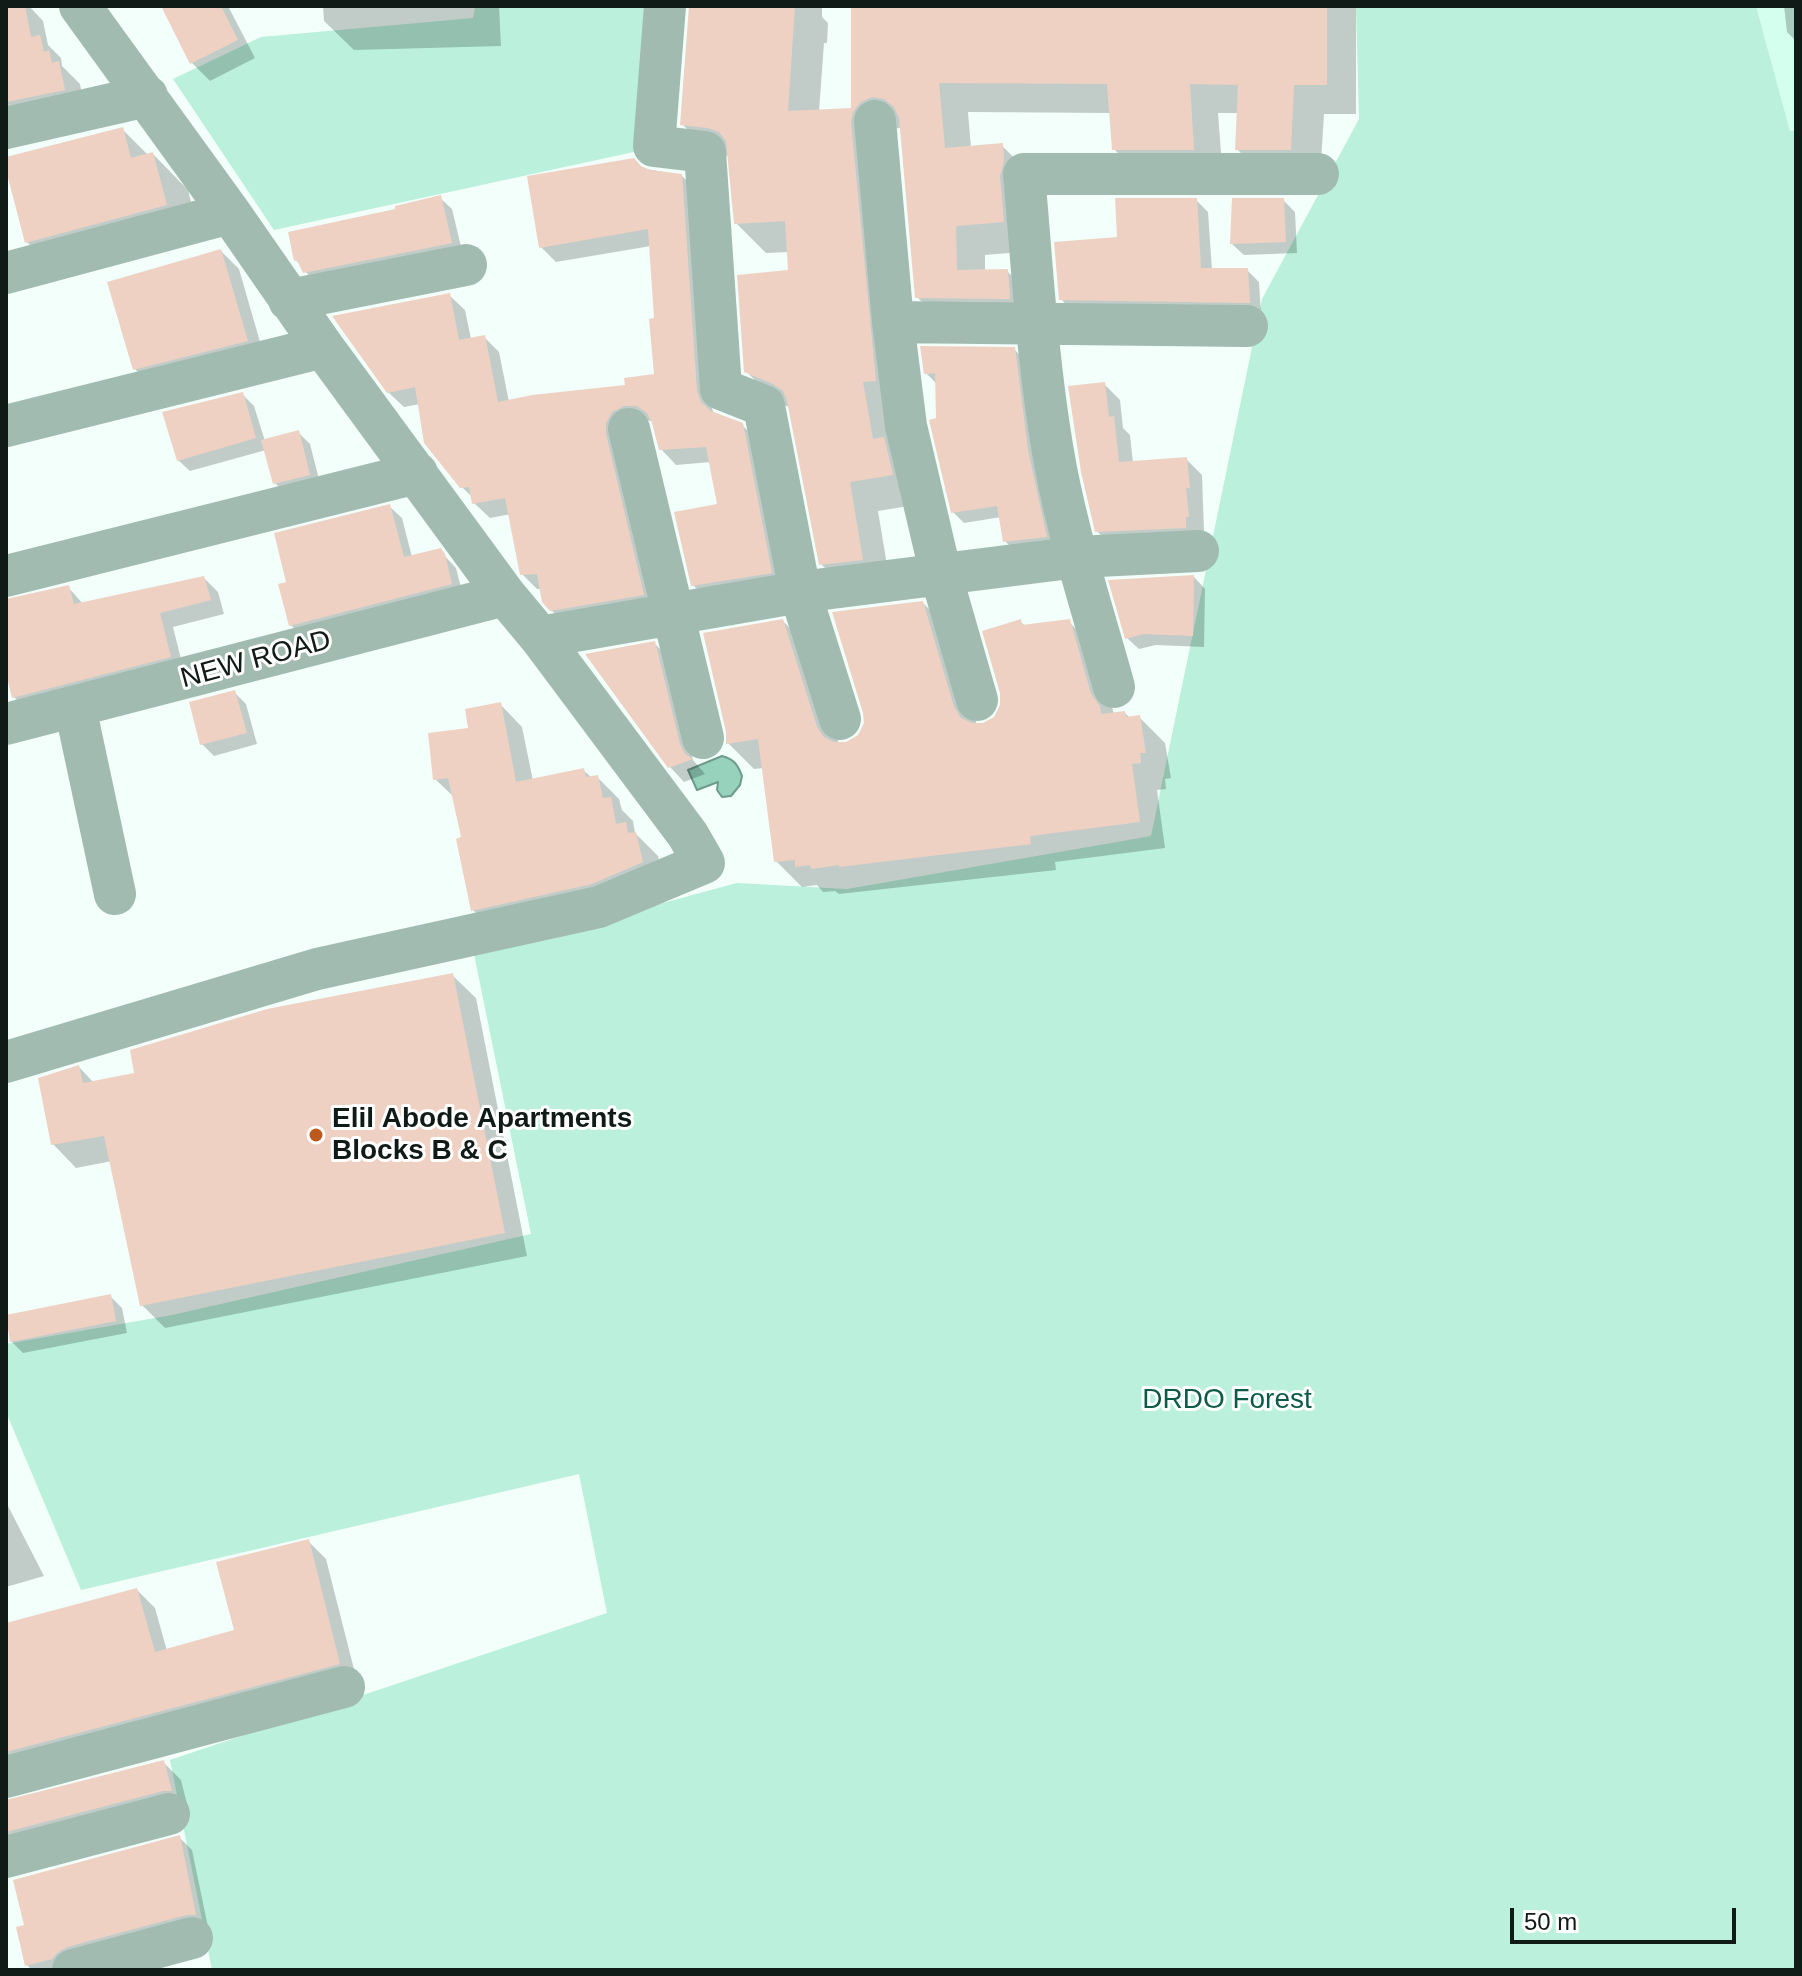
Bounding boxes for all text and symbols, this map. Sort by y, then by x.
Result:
street label: NEW ROAD [177,624,335,696]
place label: Elil Abode Apartments Blocks B & C [332,1102,632,1168]
marker: Elil Abode Apartments Blocks B & C [307,1126,325,1144]
park label: DRDO Forest [1142,1383,1312,1417]
scale bar [1514,1892,1740,1942]
text: 50 m [1524,1908,1577,1935]

